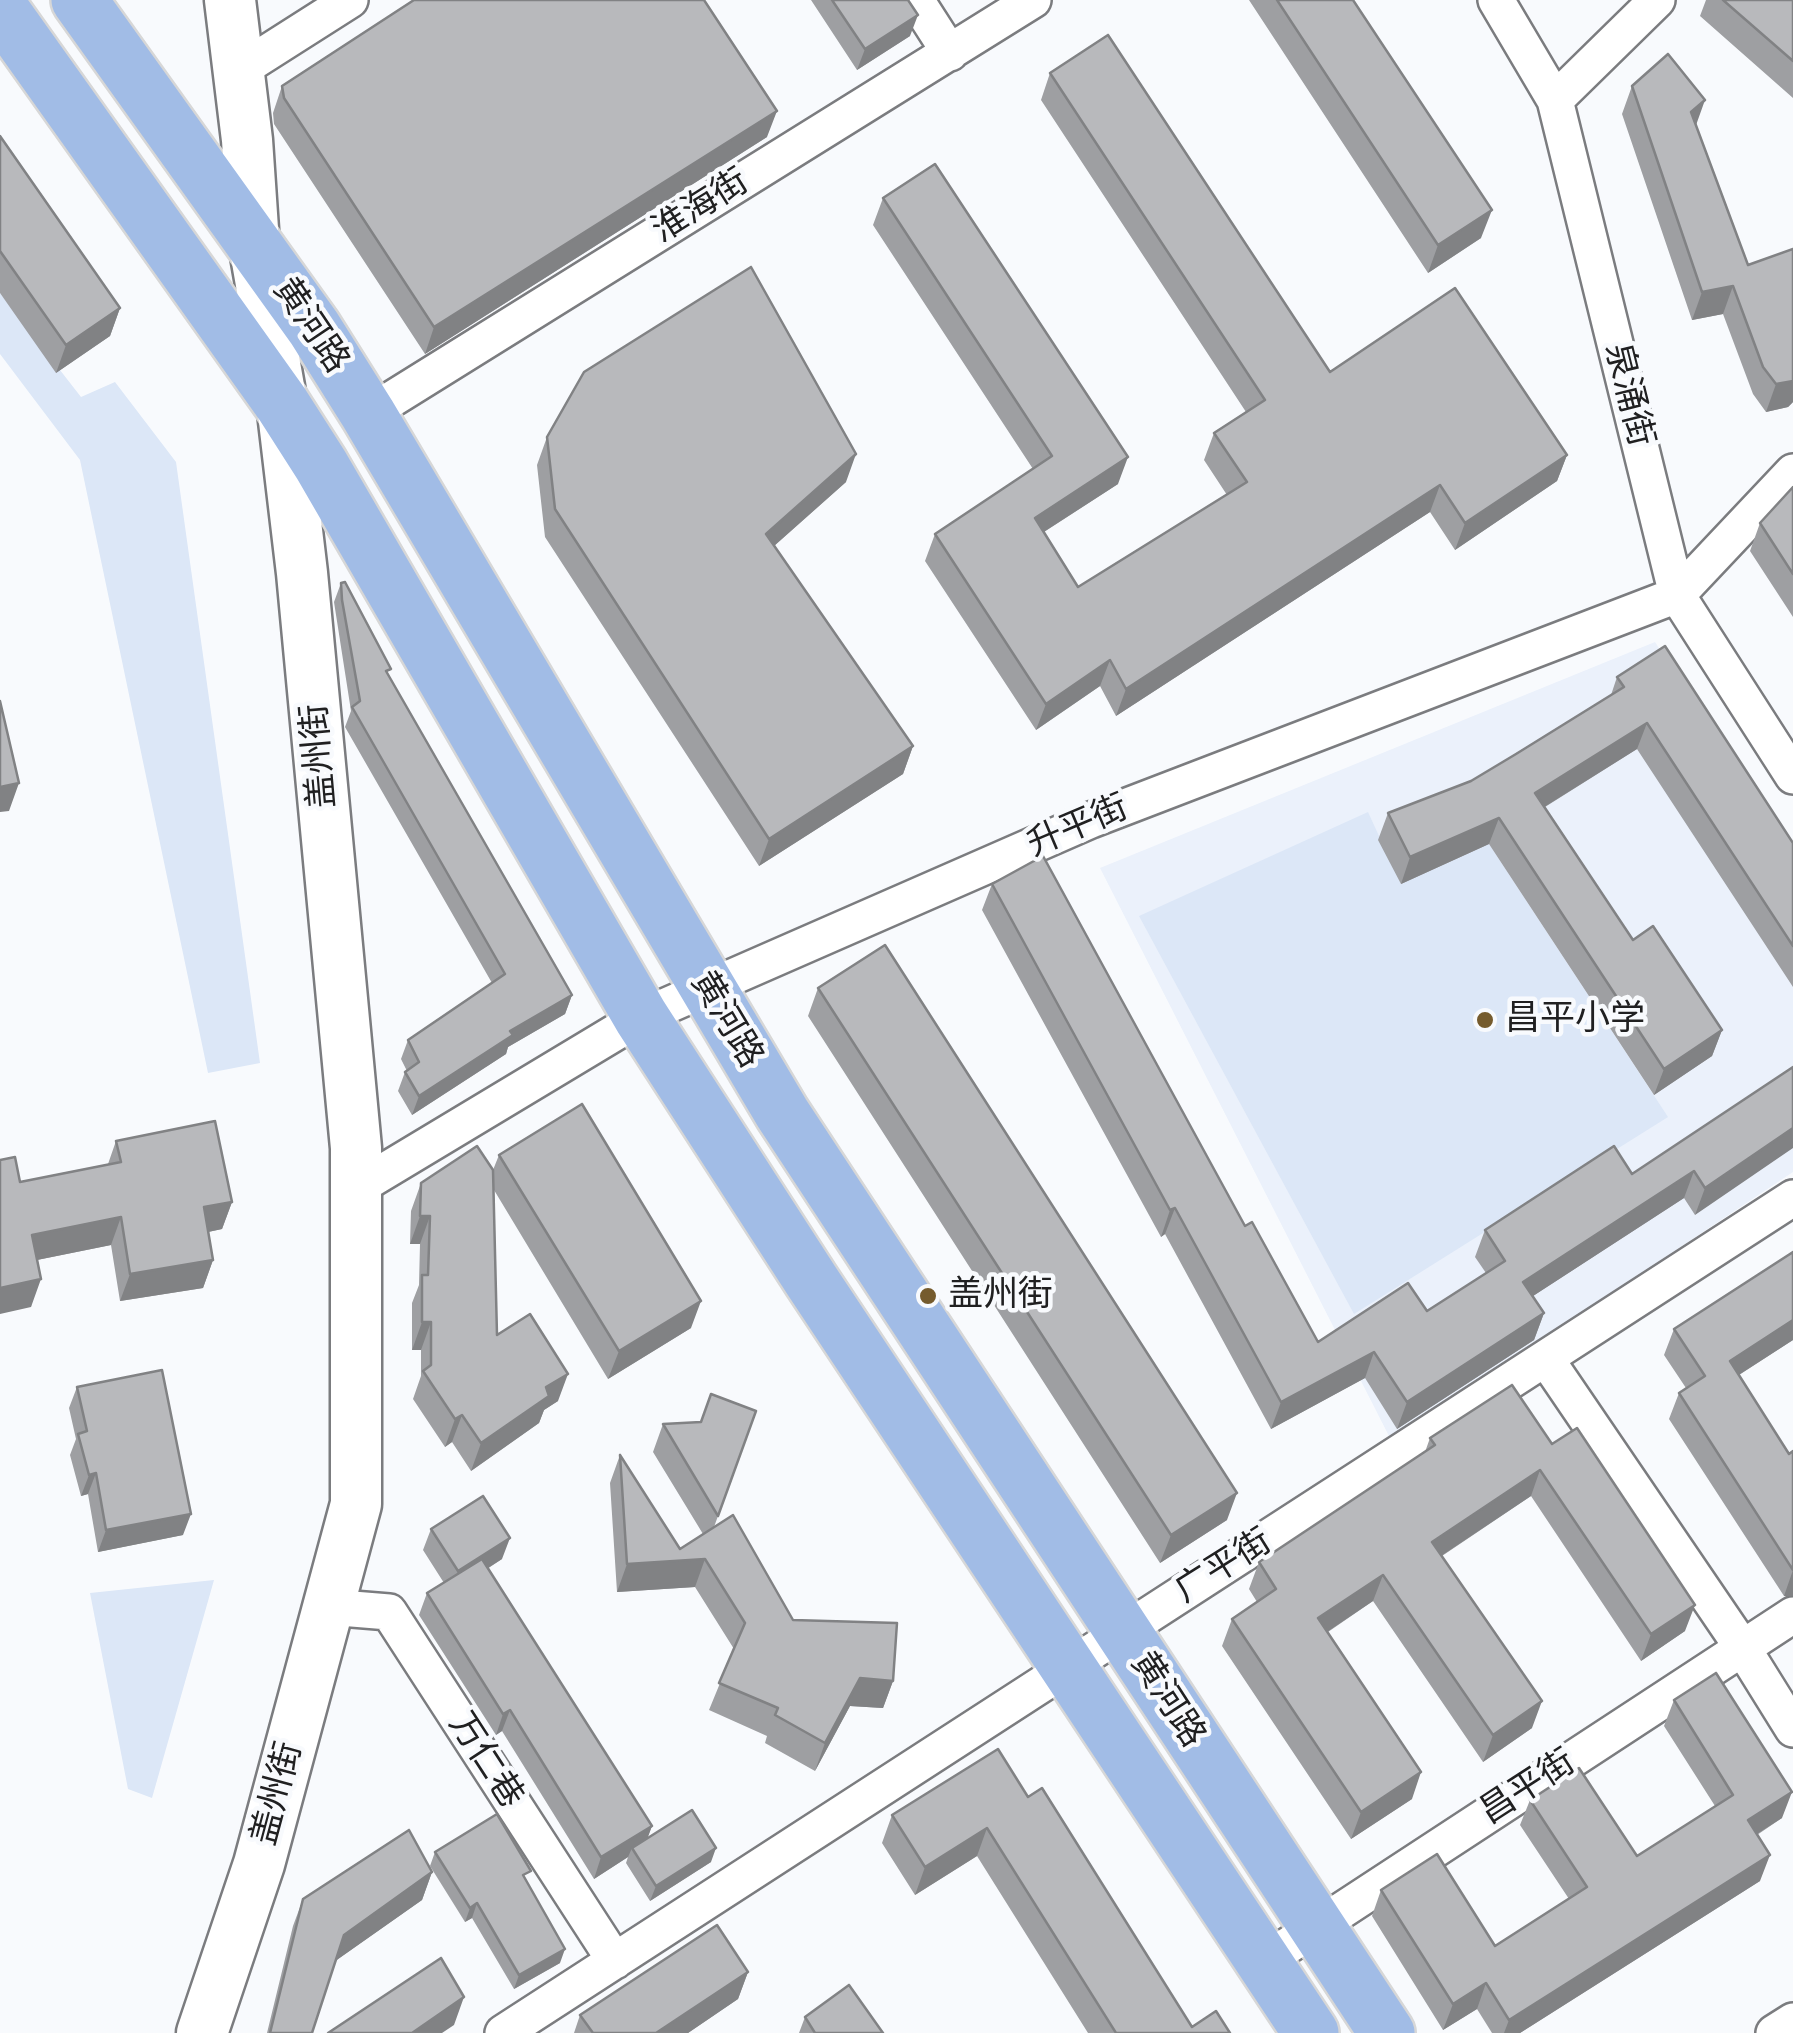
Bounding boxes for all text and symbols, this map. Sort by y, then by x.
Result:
street label: 淮海街 [645,161,757,253]
street label: 黄河路 [263,271,357,381]
street label: 泉涌街 [1595,339,1661,451]
street label: 盖州街 [295,702,345,810]
street label: 升平街 [1021,787,1135,867]
street label: 黄河路 [681,964,771,1076]
place label: 昌平小学 [1505,999,1645,1041]
marker: 昌平小学 [1474,1009,1496,1031]
place label: 盖州街 [948,1275,1053,1317]
marker: 盖州街 [917,1285,939,1307]
street label: 广平街 [1168,1521,1280,1613]
street label: 黄河路 [1121,1645,1213,1755]
street label: 万仁巷 [439,1706,531,1816]
street label: 盖州街 [244,1738,312,1850]
street label: 昌平街 [1473,1742,1583,1834]

